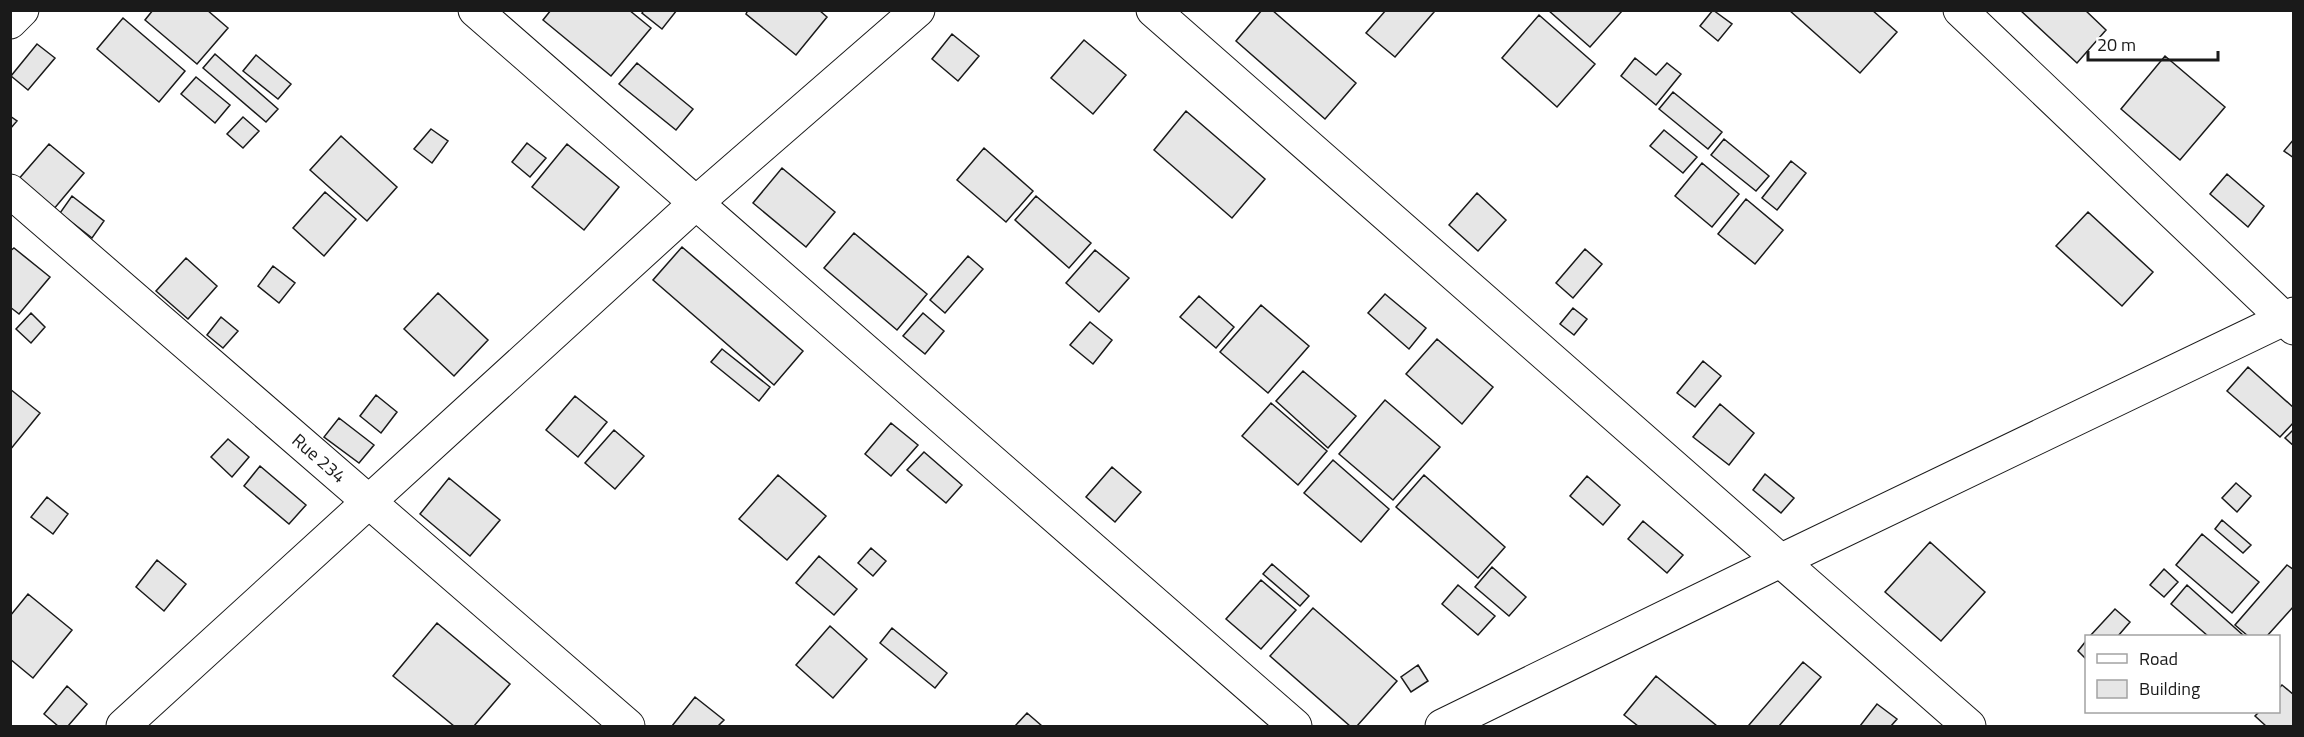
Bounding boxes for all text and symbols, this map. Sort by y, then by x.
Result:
scale bar [2088,24,2218,62]
text: 20 m [2097,31,2136,58]
street label: Rue 234 [286,427,352,489]
legend [2085,635,2280,713]
text: Road [2139,645,2178,672]
text: Building [2139,675,2200,702]

